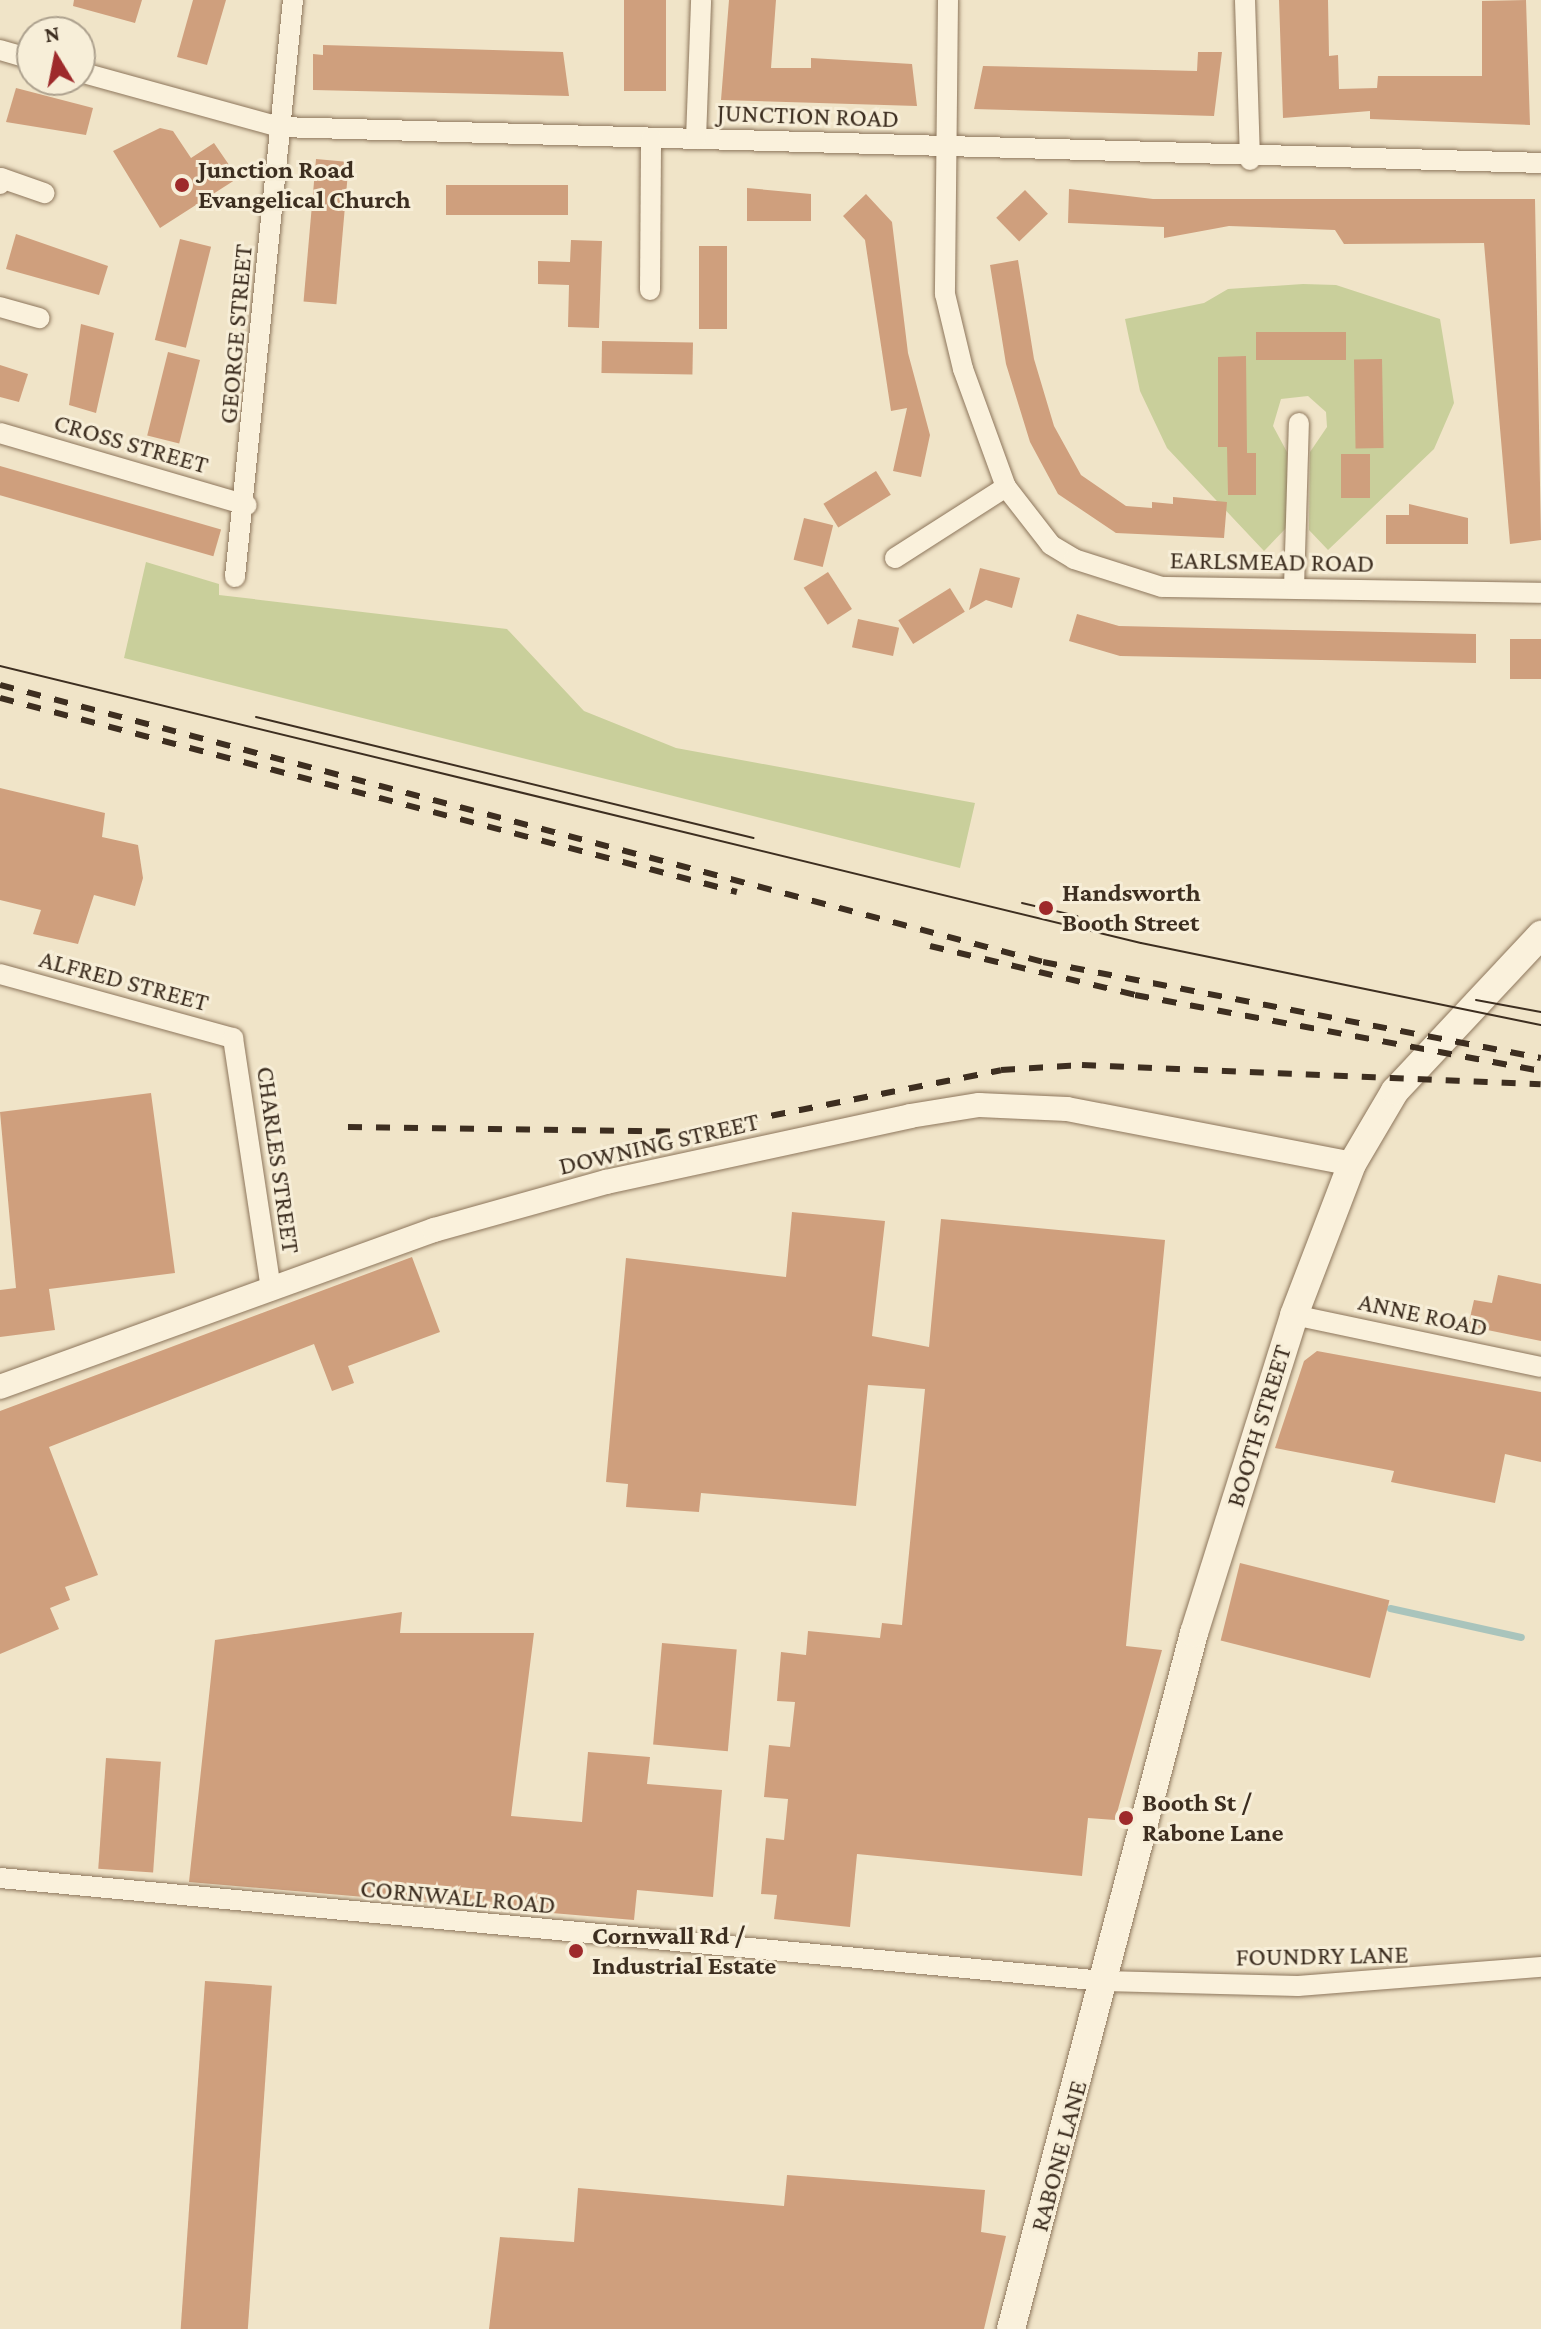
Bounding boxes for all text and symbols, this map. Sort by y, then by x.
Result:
north arrow [16,16,96,96]
text: N [43,20,62,47]
street label: JUNCTION ROAD [717,97,899,135]
place label: Junction Road Evangelical Church [198,154,411,216]
marker: Junction Road Evangelical Church [173,176,191,194]
street label: GEORGE STREET [213,243,259,425]
street label: CROSS STREET [50,407,212,481]
street label: EARLSMEAD ROAD [1169,545,1375,579]
place label: Handsworth Booth Street [1062,877,1201,938]
marker: Handsworth Booth Street [1037,899,1055,917]
street label: ALFRED STREET [36,943,212,1019]
street label: CHARLES STREET [249,1064,307,1256]
street label: DOWNING STREET [556,1106,762,1182]
street label: ANNE ROAD [1355,1286,1491,1344]
street label: BOOTH STREET [1220,1341,1298,1511]
place label: Booth St / Rabone Lane [1142,1787,1284,1848]
marker: Booth St / Rabone Lane [1117,1809,1135,1827]
street label: CORNWALL ROAD [359,1873,557,1921]
place label: Cornwall Rd / Industrial Estate [592,1920,776,1982]
street label: FOUNDRY LANE [1235,1939,1409,1973]
marker: Cornwall Rd / Industrial Estate [567,1942,585,1960]
street label: RABONE LANE [1024,2077,1094,2235]

